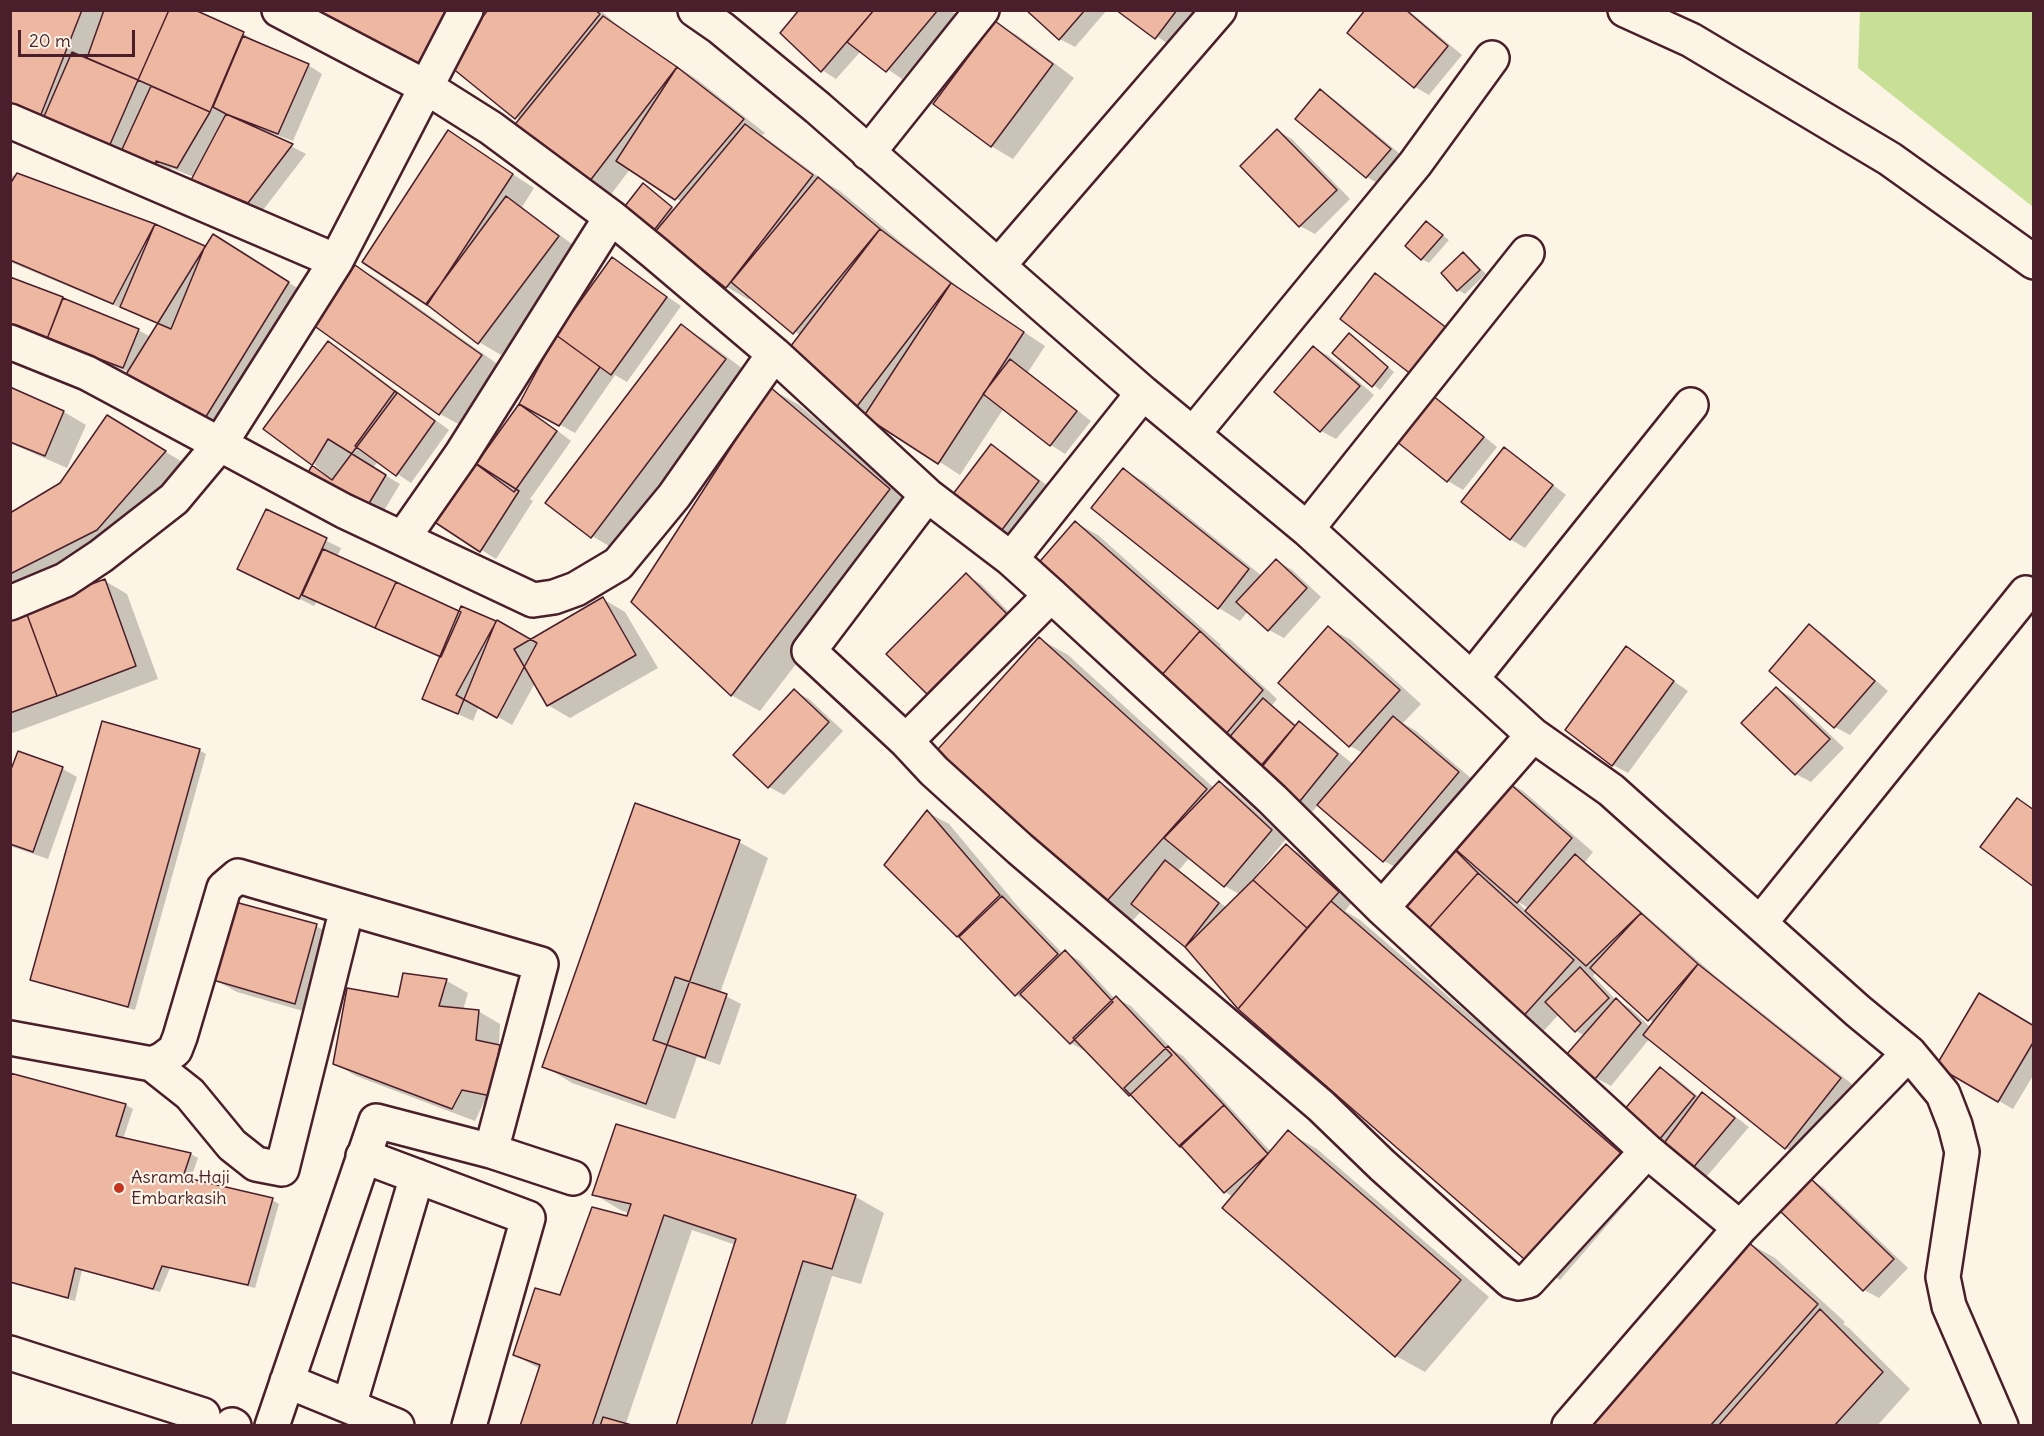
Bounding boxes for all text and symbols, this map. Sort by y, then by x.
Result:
scale bar [21,18,138,56]
text: 20 m [29,29,71,52]
place label: Asrama Haji Embarkasih [131,1167,230,1210]
marker: Asrama Haji Embarkasih [112,1181,126,1195]

